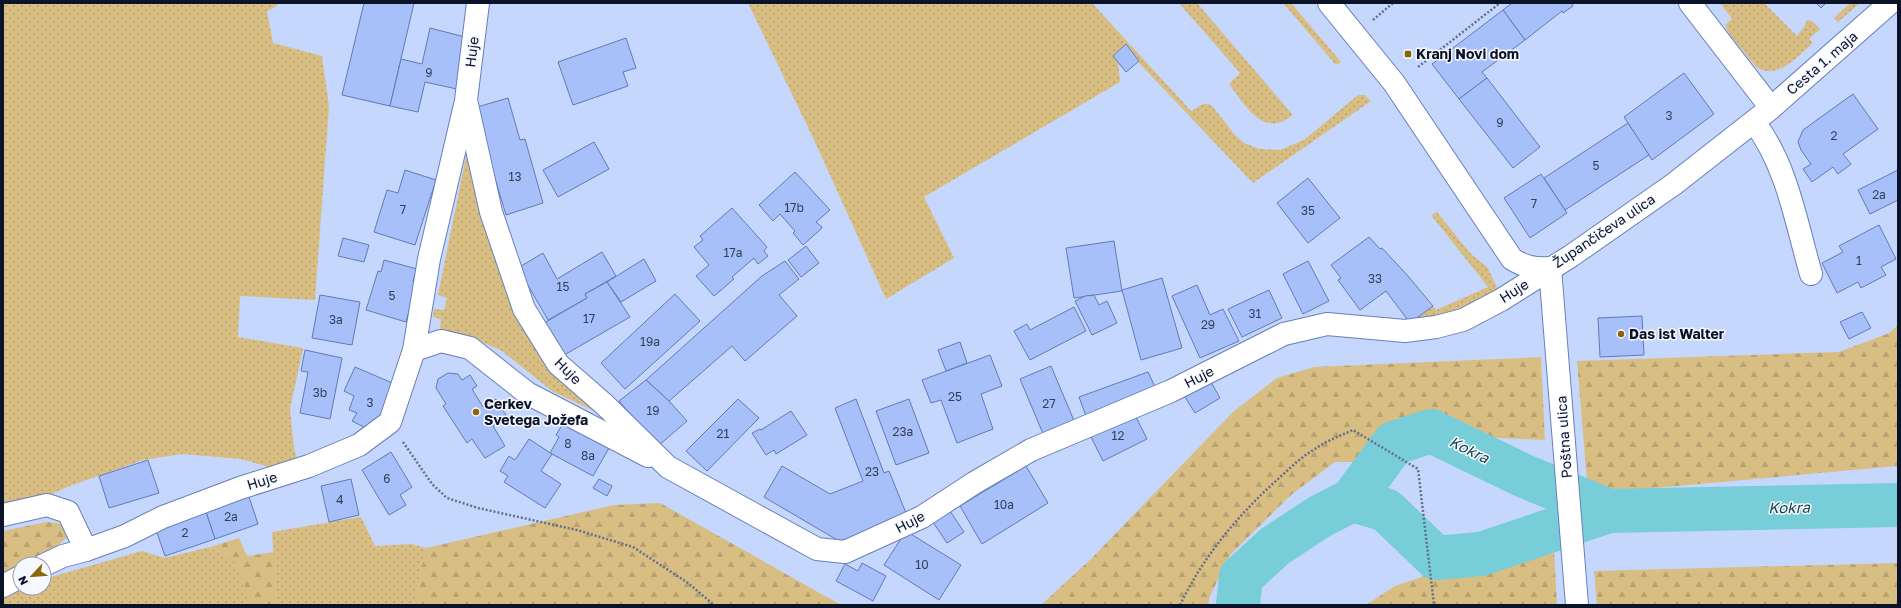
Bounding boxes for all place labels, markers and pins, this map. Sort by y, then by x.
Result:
place label: Kranj Novi dom [1416,45,1519,62]
marker: Kranj Novi dom [1403,49,1413,59]
place label: Das ist Walter [1629,325,1725,342]
marker: Das ist Walter [1616,329,1626,339]
place label: Cerkev Svetega Jožefa [484,395,588,428]
marker: Cerkev Svetega Jožefa [471,407,481,417]

